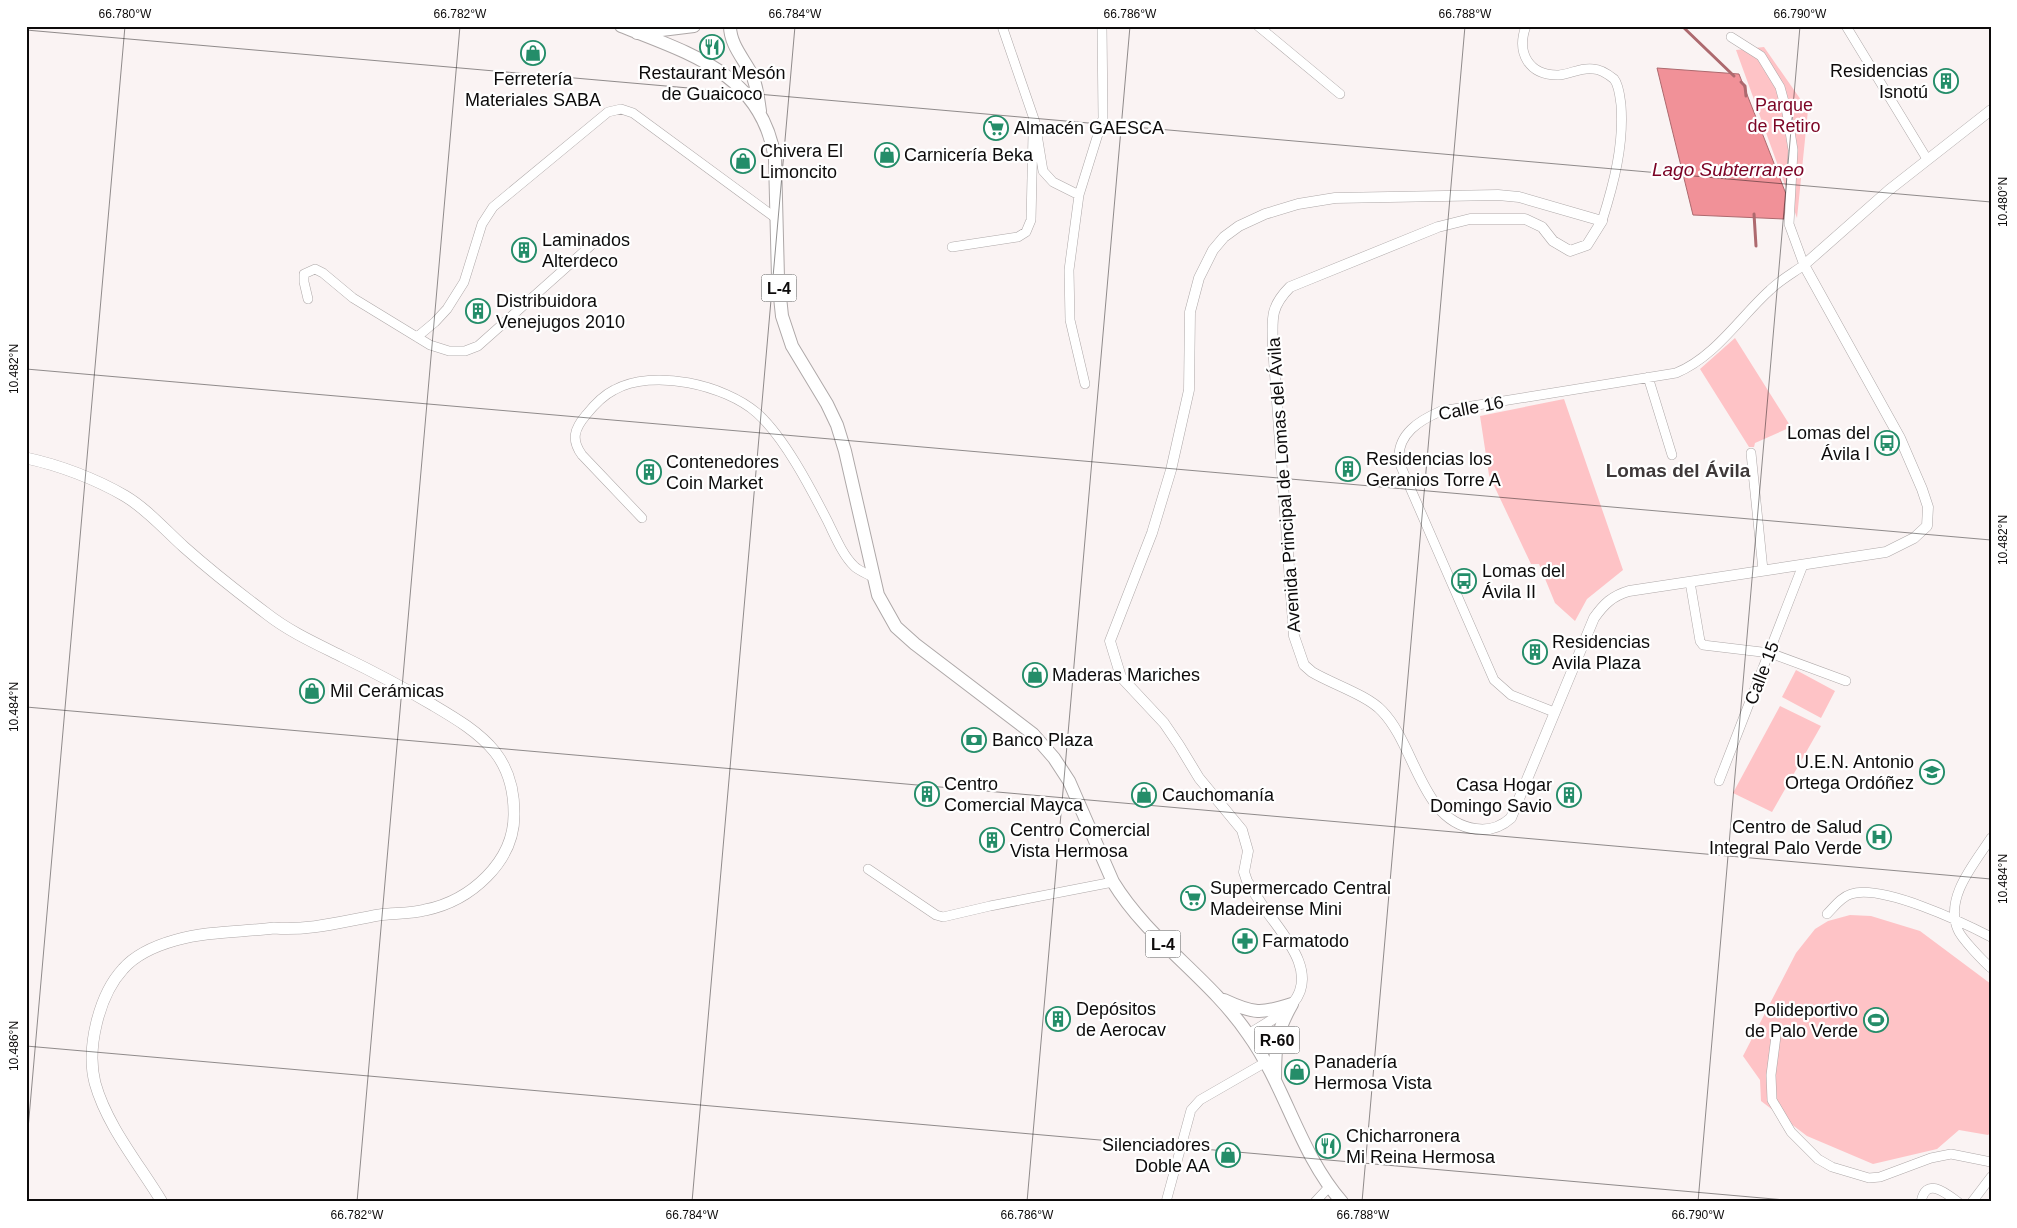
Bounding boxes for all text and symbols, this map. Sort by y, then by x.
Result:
text: 66.780°W [99,7,152,21]
text: 66.782°W [434,7,487,21]
text: 66.784°W [769,7,822,21]
text: 66.786°W [1104,7,1157,21]
text: 66.788°W [1439,7,1492,21]
text: 66.790°W [1774,7,1827,21]
restaurant icon: Restaurant Mesón de Guaicoco [699,34,725,60]
shop icon: Ferretería Materiales SABA [520,40,546,66]
place label: Residencias Isnotú [1830,61,1928,102]
place label: Restaurant Mesón de Guaicoco [638,63,786,104]
building icon: Residencias Isnotú [1933,68,1959,94]
place label: Ferretería Materiales SABA [465,69,601,110]
park label: Parque de Retiro [1747,95,1821,136]
supermarket icon: Almacén GAESCA [983,115,1009,141]
place label: Almacén GAESCA [1014,118,1164,138]
place label: Chivera El Limoncito [760,141,843,182]
shop icon: Carnicería Beka [874,142,900,168]
place label: Carnicería Beka [904,145,1034,165]
shop icon: Chivera El Limoncito [730,148,756,174]
water label: Lago Subterraneo [1652,159,1804,180]
text: 10.480°N [1996,177,2010,227]
place label: Laminados Alterdeco [542,230,630,271]
building icon: Laminados Alterdeco [511,237,537,263]
road number: L-4 [762,274,796,302]
place label: Distribuidora Venejugos 2010 [496,291,625,332]
building icon: Distribuidora Venejugos 2010 [465,298,491,324]
street label: Avenida Principal de Lomas del Ávila [1264,336,1304,633]
text: 10.482°N [7,344,21,394]
street label: Calle 16 [1437,392,1505,424]
place label: Lomas del Ávila I [1787,423,1870,464]
bus stop icon: Lomas del Ávila I [1874,430,1900,456]
place label: Residencias los Geranios Torre A [1366,449,1501,490]
place label: Contenedores Coin Market [666,452,779,493]
building icon: Residencias los Geranios Torre A [1335,456,1361,482]
building icon: Contenedores Coin Market [636,459,662,485]
district label: Lomas del Ávila [1606,460,1751,481]
text: 10.482°N [1996,515,2010,565]
place label: Lomas del Ávila II [1482,561,1565,602]
bus stop icon: Lomas del Ávila II [1451,568,1477,594]
place label: Residencias Avila Plaza [1552,632,1650,673]
building icon: Residencias Avila Plaza [1522,639,1548,665]
street label: Calle 15 [1741,639,1783,707]
shop icon: Maderas Mariches [1022,662,1048,688]
place label: Maderas Mariches [1052,665,1200,685]
shop icon: Mil Cerámicas [299,678,325,704]
place label: Mil Cerámicas [330,681,444,701]
text: 10.484°N [7,682,21,732]
bank icon: Banco Plaza [961,727,987,753]
place label: Banco Plaza [992,730,1094,750]
place label: U.E.N. Antonio Ortega Ordóñez [1785,752,1914,793]
school or university icon: U.E.N. Antonio Ortega Ordóñez [1919,759,1945,785]
place label: Centro Comercial Mayca [944,774,1084,815]
place label: Casa Hogar Domingo Savio [1430,775,1552,816]
building icon: Centro Comercial Mayca [914,781,940,807]
shop icon: Cauchomanía [1131,782,1157,808]
building icon: Casa Hogar Domingo Savio [1556,782,1582,808]
place label: Cauchomanía [1162,785,1275,805]
place label: Centro de Salud Integral Palo Verde [1709,817,1862,858]
place label: Centro Comercial Vista Hermosa [1010,820,1150,861]
hospital icon: Centro de Salud Integral Palo Verde [1866,824,1892,850]
building icon: Centro Comercial Vista Hermosa [979,827,1005,853]
text: 10.484°N [1996,854,2010,904]
place label: Supermercado Central Madeirense Mini [1210,878,1391,919]
supermarket icon: Supermercado Central Madeirense Mini [1180,885,1206,911]
pharmacy icon: Farmatodo [1232,928,1258,954]
road number: L-4 [1146,931,1180,958]
place label: Farmatodo [1262,931,1349,951]
place label: Depósitos de Aerocav [1076,999,1166,1040]
place label: Polideportivo de Palo Verde [1745,1000,1858,1041]
building icon: Depósitos de Aerocav [1045,1006,1071,1032]
sports icon: Polideportivo de Palo Verde [1863,1007,1889,1033]
text: 10.486°N [7,1021,21,1071]
road number: R-60 [1254,1026,1300,1054]
place label: Panadería Hermosa Vista [1314,1052,1433,1093]
shop icon: Panadería Hermosa Vista [1284,1059,1310,1085]
place label: Chicharronera Mi Reina Hermosa [1346,1126,1496,1167]
restaurant icon: Chicharronera Mi Reina Hermosa [1315,1133,1341,1159]
place label: Silenciadores Doble AA [1102,1135,1210,1176]
shop icon: Silenciadores Doble AA [1215,1142,1241,1168]
text: 66.782°W [331,1208,384,1222]
text: 66.784°W [666,1208,719,1222]
text: 66.786°W [1001,1208,1054,1222]
text: 66.788°W [1337,1208,1390,1222]
text: 66.790°W [1672,1208,1725,1222]

